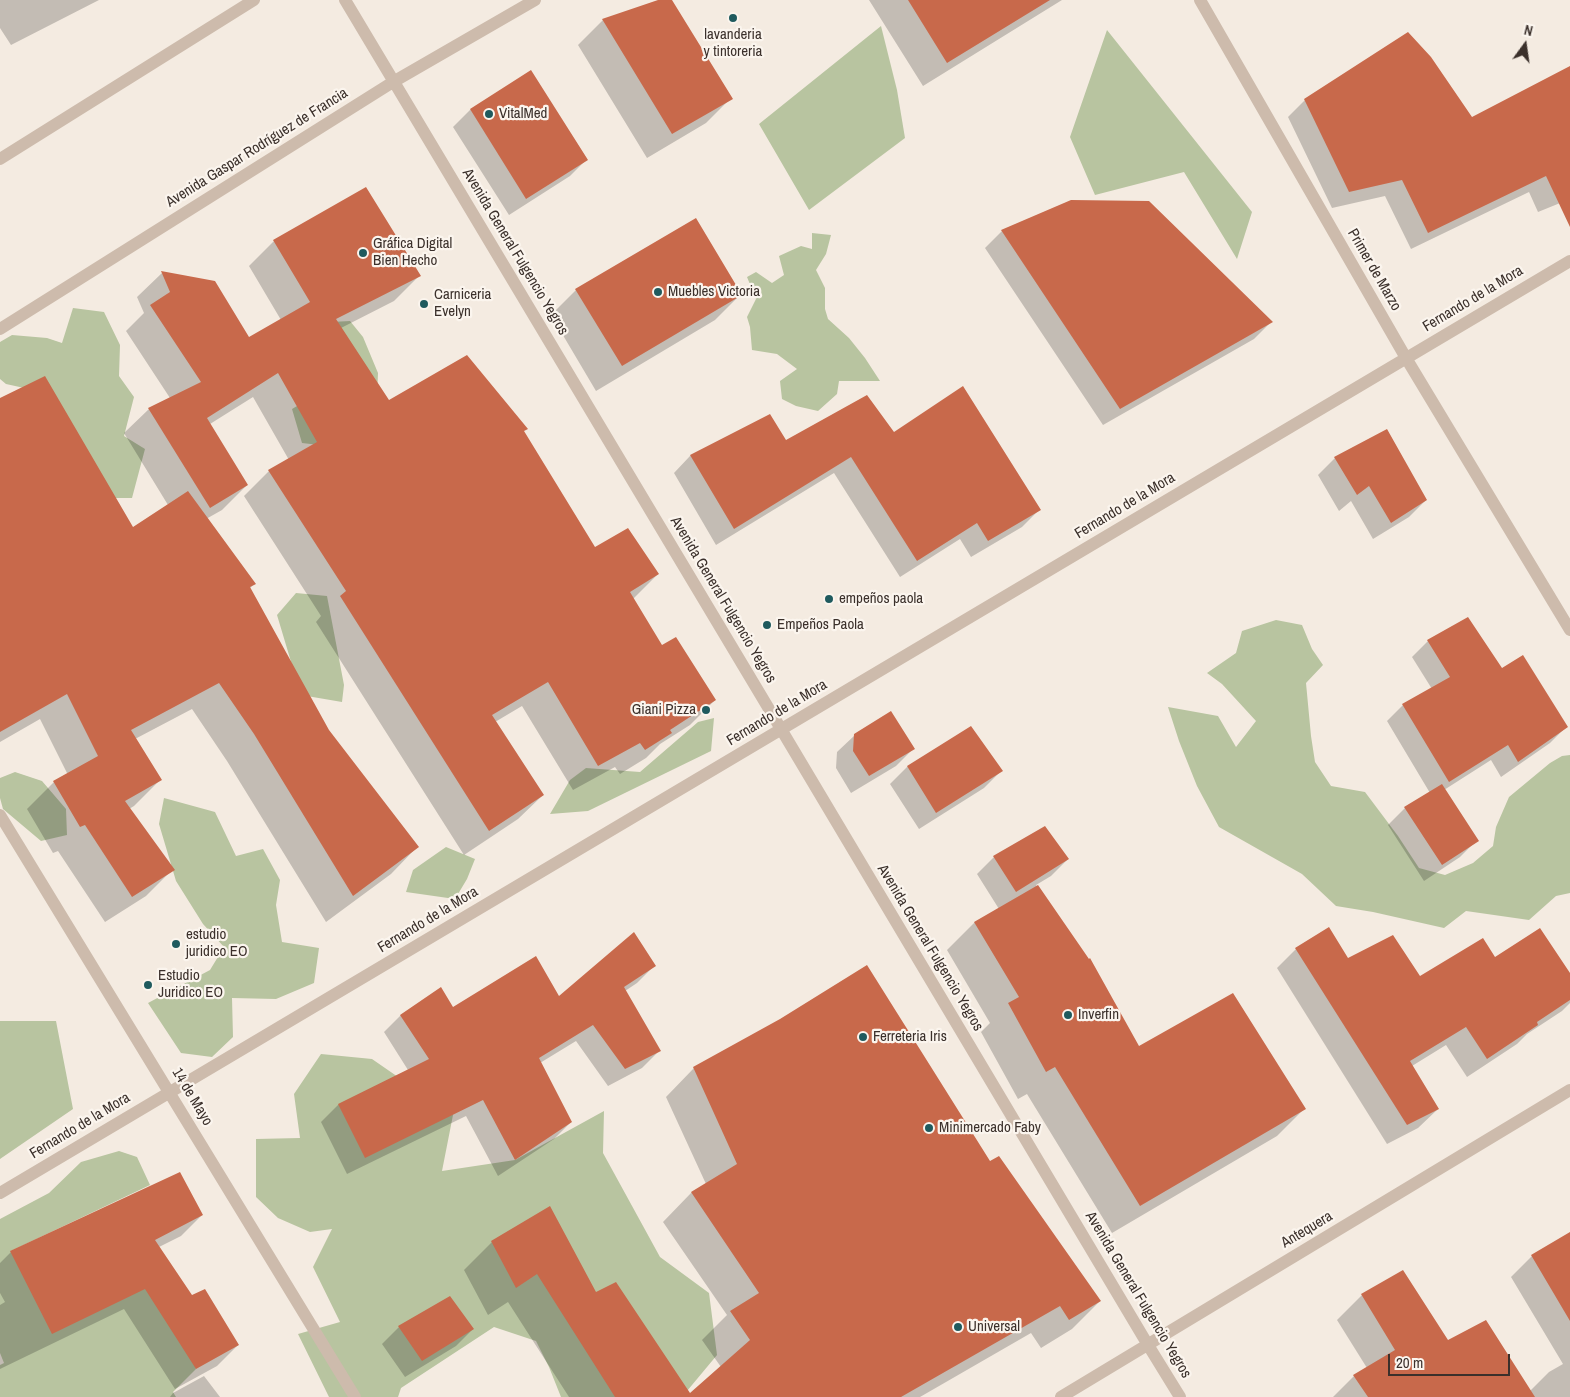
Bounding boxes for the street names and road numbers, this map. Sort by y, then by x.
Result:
street label: Avenida Gaspar Rodríguez de Francia [163,84,351,212]
street label: Avenida General Fulgencio Yegros [458,166,572,338]
street label: Primer de Marzo [1343,226,1405,314]
street label: Fernando de la Mora [1420,262,1526,336]
street label: Fernando de la Mora [1072,469,1178,543]
street label: Avenida General Fulgencio Yegros [666,514,780,686]
street label: Fernando de la Mora [724,676,830,750]
street label: Avenida General Fulgencio Yegros [873,862,987,1034]
street label: Fernando de la Mora [375,883,481,957]
street label: 14 de Mayo [168,1065,216,1129]
street label: Fernando de la Mora [27,1089,133,1163]
street label: Antequera [1278,1208,1336,1252]
street label: Avenida General Fulgencio Yegros [1081,1209,1195,1381]

